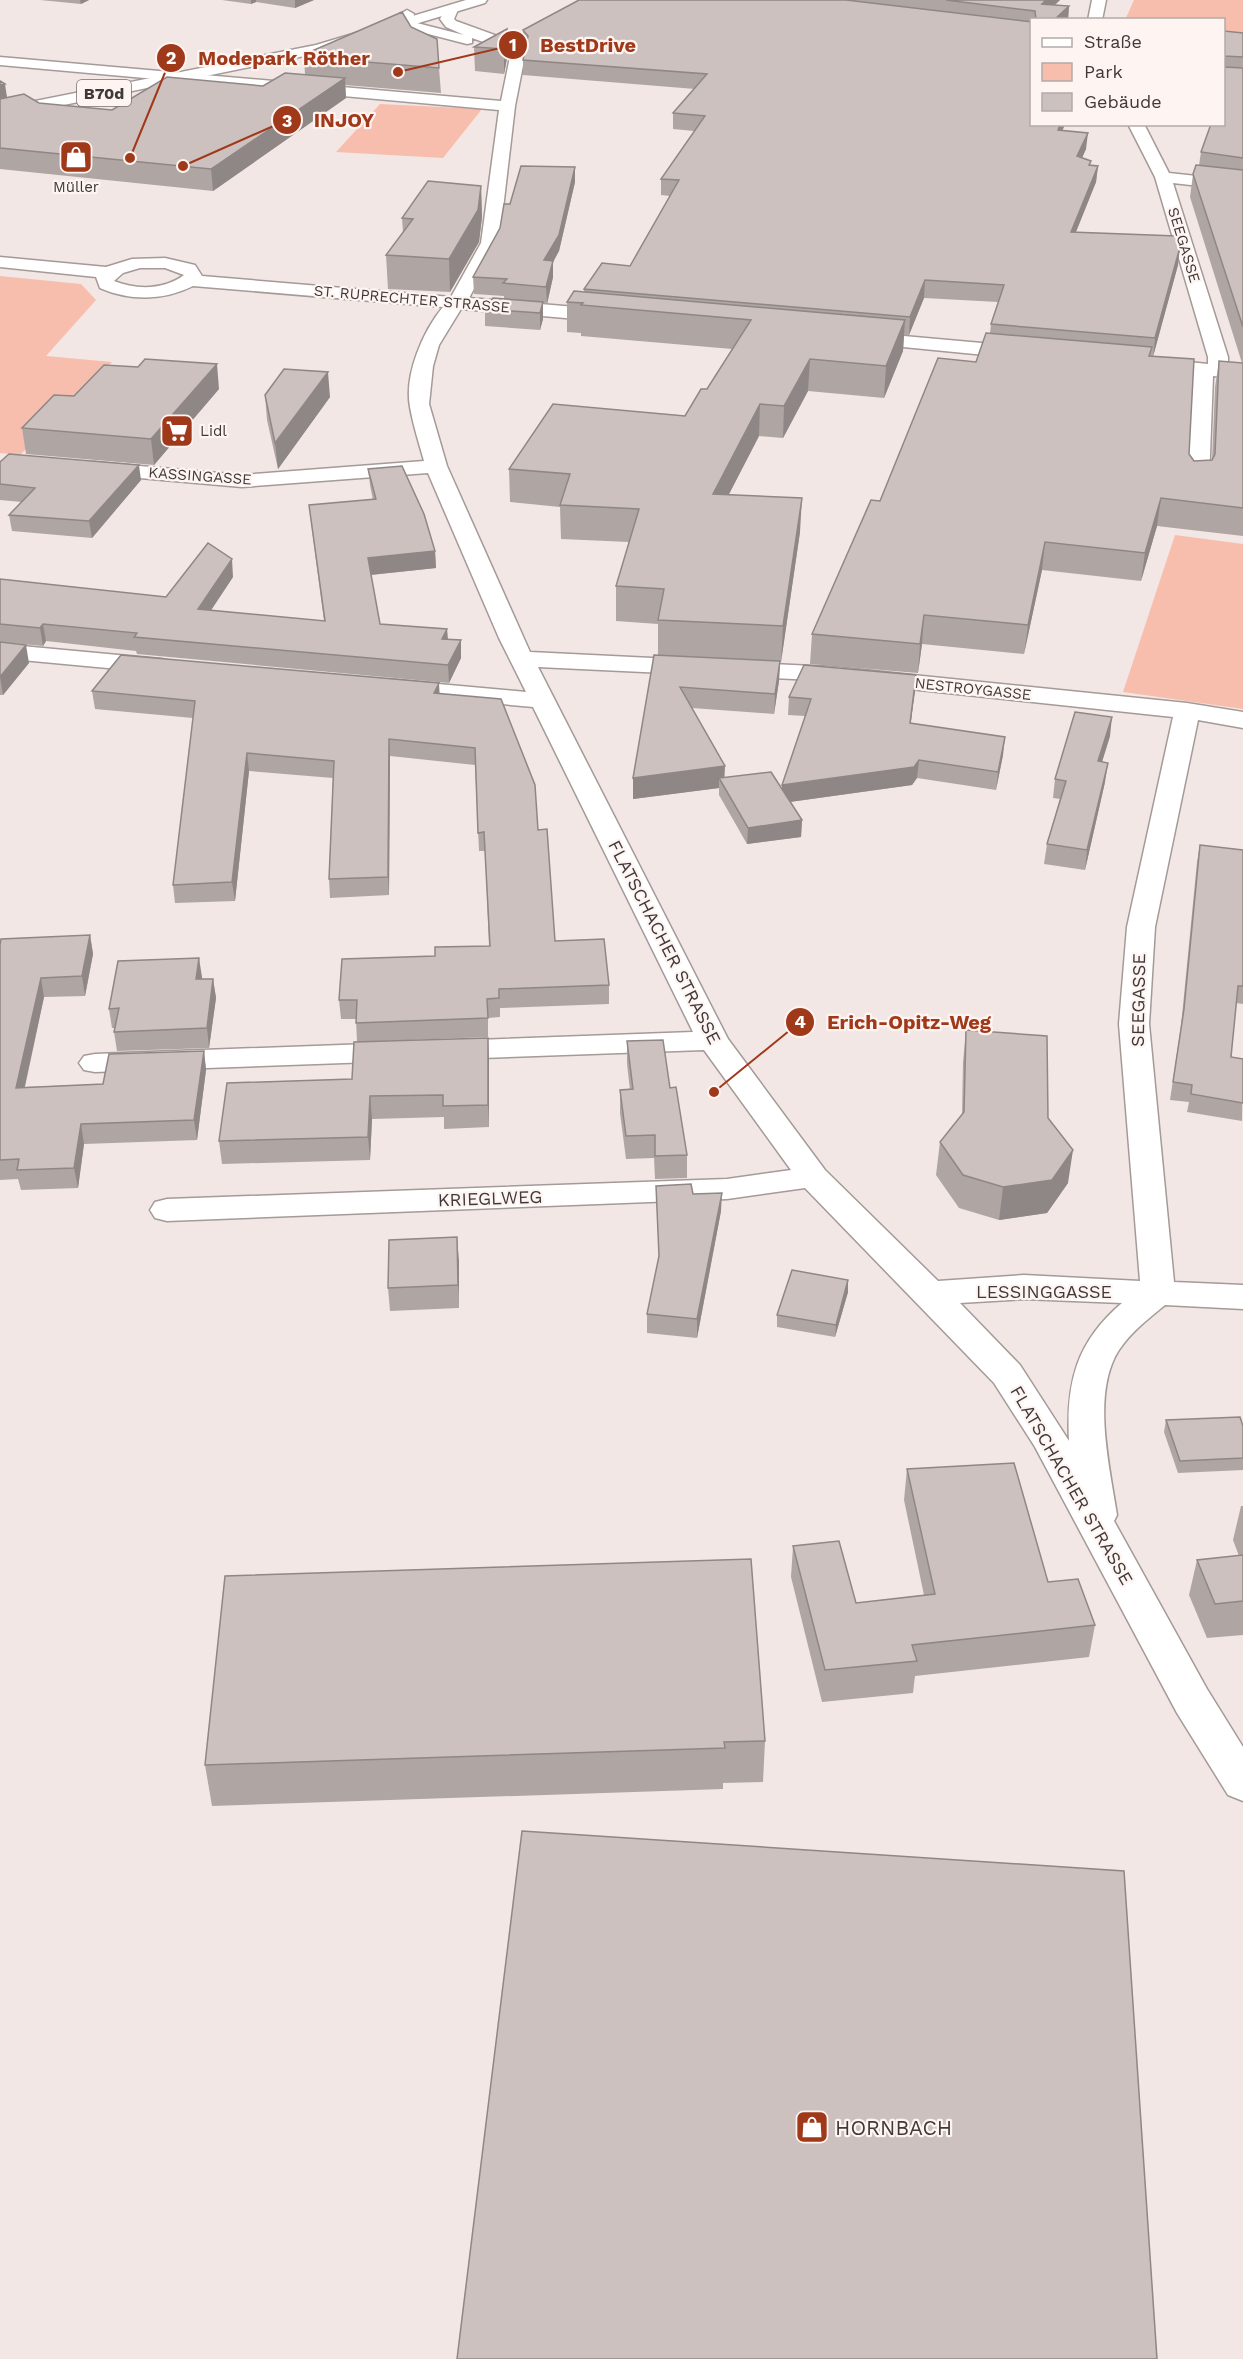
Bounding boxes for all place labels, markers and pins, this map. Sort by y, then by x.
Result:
callout: BestDrive [498,26,648,64]
callout: Modepark Röther [156,39,382,77]
callout: INJOY [272,101,386,139]
shop icon: Müller [58,139,94,175]
place label: Müller [53,178,99,196]
supermarket icon: Lidl [159,413,195,449]
place label: Lidl [200,422,227,440]
callout: Erich-Opitz-Weg [785,1003,1003,1041]
shop icon: HORNBACH [794,2109,830,2145]
place label: HORNBACH [835,2115,952,2140]

